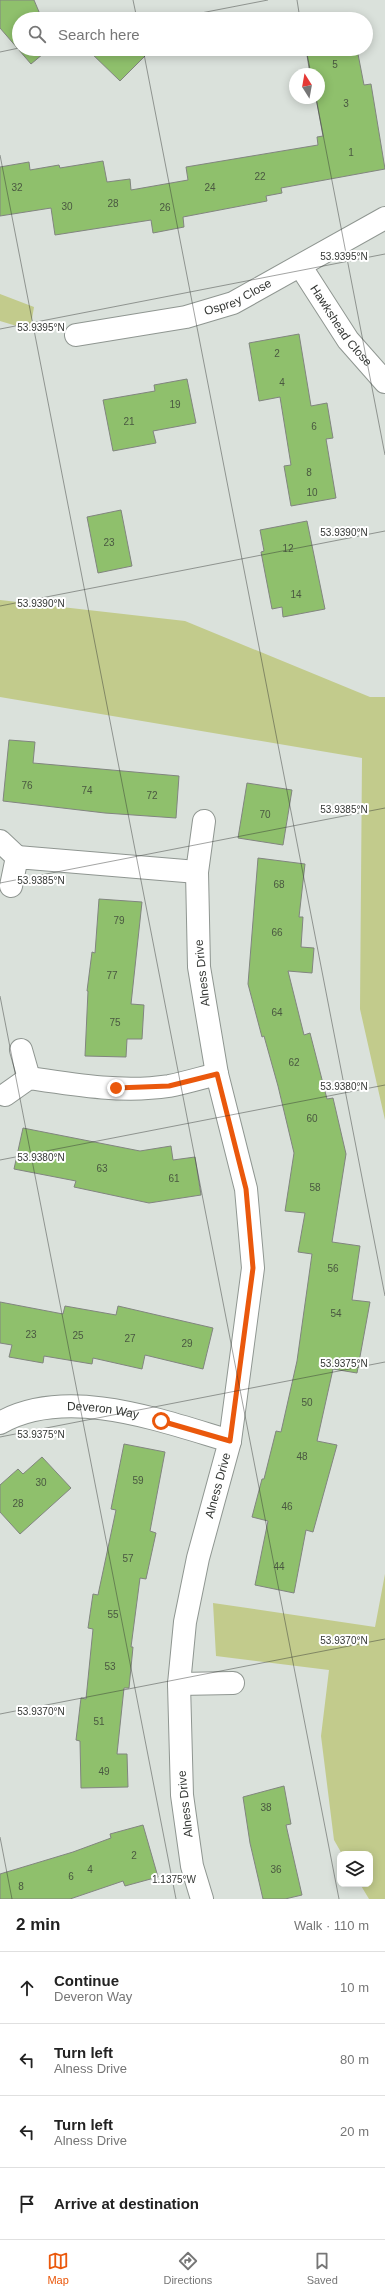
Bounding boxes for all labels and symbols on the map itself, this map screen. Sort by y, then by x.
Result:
house number: 5 [332,59,338,70]
north arrow [289,68,325,104]
house number: 3 [343,98,349,109]
house number: 1 [348,147,354,158]
house number: 22 [254,171,266,182]
house number: 32 [11,182,23,193]
house number: 24 [204,182,216,193]
house number: 28 [107,198,119,209]
house number: 30 [61,201,73,212]
house number: 26 [159,202,171,213]
text: 53.9395°N [320,251,368,262]
street label: Osprey Close [202,276,274,318]
street label: Hawkshead Close [307,282,375,369]
text: 53.9395°N [17,322,65,333]
house number: 2 [274,348,280,359]
house number: 4 [279,377,285,388]
house number: 19 [169,399,181,410]
house number: 21 [123,416,135,427]
house number: 6 [311,421,317,432]
house number: 8 [306,467,312,478]
house number: 10 [306,487,318,498]
text: 53.9390°N [320,527,368,538]
house number: 23 [103,537,115,548]
house number: 12 [282,543,294,554]
house number: 14 [290,589,302,600]
text: 53.9390°N [17,598,65,609]
house number: 76 [21,780,33,791]
house number: 74 [81,785,93,796]
house number: 72 [146,790,158,801]
text: 53.9385°N [320,804,368,815]
house number: 70 [259,809,271,820]
text: 53.9385°N [17,875,65,886]
house number: 68 [273,879,285,890]
house number: 79 [113,915,125,926]
house number: 66 [271,927,283,938]
street label: Alness Drive [191,938,212,1007]
house number: 77 [106,970,118,981]
house number: 64 [271,1007,283,1018]
house number: 75 [109,1017,121,1028]
house number: 62 [288,1057,300,1068]
route end [107,1079,125,1097]
text: 53.9380°N [320,1081,368,1092]
house number: 60 [306,1113,318,1124]
text: 53.9380°N [17,1152,65,1163]
house number: 63 [96,1163,108,1174]
house number: 61 [168,1173,180,1184]
house number: 58 [309,1182,321,1193]
house number: 56 [327,1263,339,1274]
house number: 54 [330,1308,342,1319]
house number: 23 [25,1329,37,1340]
house number: 25 [72,1330,84,1341]
house number: 27 [124,1333,136,1344]
house number: 29 [181,1338,193,1349]
text: 53.9375°N [320,1358,368,1369]
house number: 50 [301,1397,313,1408]
street label: Deveron Way [67,1399,140,1422]
route start [152,1412,170,1430]
text: 53.9375°N [17,1429,65,1440]
street label: Alness Drive [202,1451,234,1520]
house number: 48 [296,1451,308,1462]
house number: 59 [132,1475,144,1486]
house number: 30 [35,1477,47,1488]
house number: 28 [12,1498,24,1509]
house number: 46 [281,1501,293,1512]
house number: 57 [122,1553,134,1564]
house number: 44 [273,1561,285,1572]
house number: 55 [107,1609,119,1620]
text: 53.9370°N [320,1635,368,1646]
house number: 53 [104,1661,116,1672]
text: 53.9370°N [17,1706,65,1717]
house number: 51 [93,1716,105,1727]
house number: 49 [98,1766,110,1777]
street label: Alness Drive [174,1769,195,1838]
house number: 38 [260,1802,272,1813]
house number: 2 [131,1850,137,1861]
house number: 4 [87,1864,93,1875]
house number: 36 [270,1864,282,1875]
house number: 6 [68,1871,74,1882]
text: 1.1375°W [152,1874,197,1885]
house number: 8 [18,1881,24,1892]

